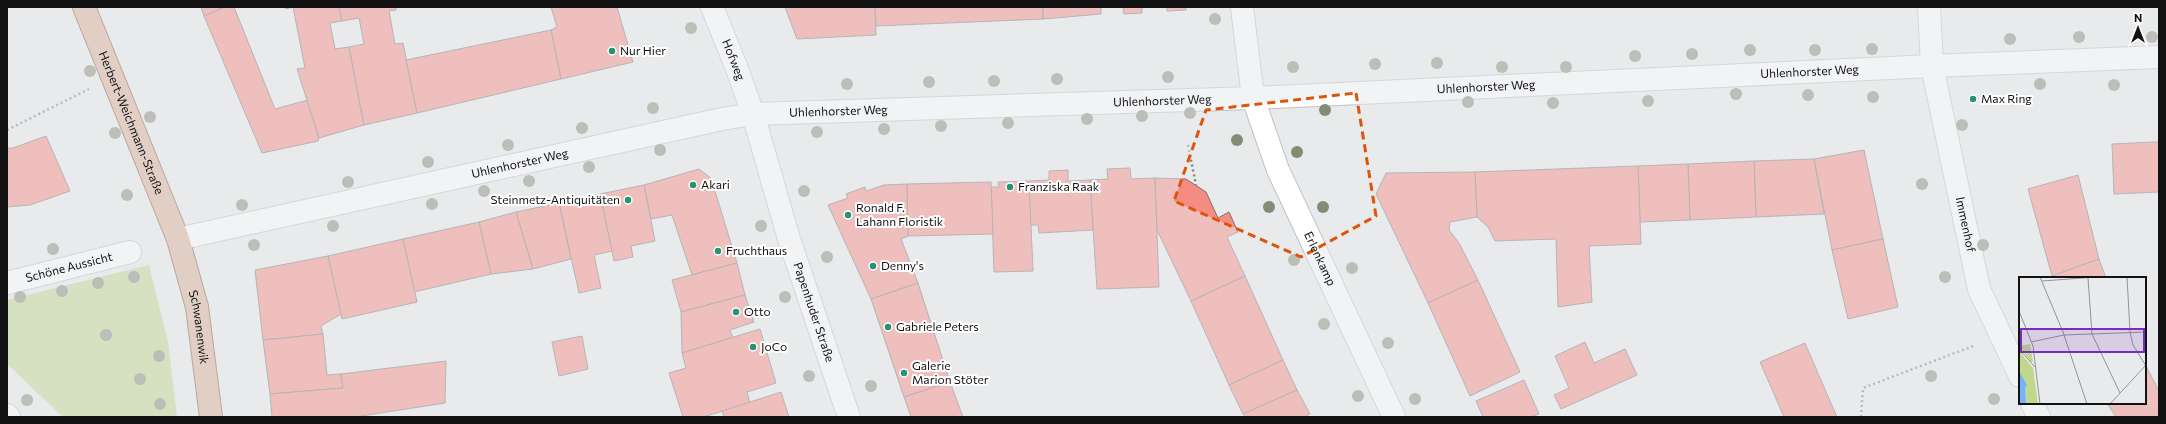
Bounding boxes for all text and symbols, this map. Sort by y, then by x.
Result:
north arrow [2118,8,2158,48]
text: N [2134,11,2142,24]
street label: Hofweg [720,37,749,82]
place label: Nur Hier [620,43,666,57]
marker: Nur Hier [607,46,617,56]
street label: Herbert-Weichmann-Straße [97,49,167,196]
street label: Uhlenhorster Weg [1760,61,1860,80]
street label: Uhlenhorster Weg [1436,77,1536,95]
street label: Uhlenhorster Weg [1113,91,1212,108]
place label: Max Ring [1981,91,2032,105]
marker: Max Ring [1968,94,1978,104]
street label: Uhlenhorster Weg [789,102,888,119]
street label: Uhlenhorster Weg [470,145,570,180]
place label: Akari [701,177,730,191]
place label: Franziska Raak [1018,179,1100,193]
marker: Akari [688,180,698,190]
marker: Franziska Raak [1005,182,1015,192]
place label: Steinmetz-Antiquitäten [490,192,620,206]
marker: Steinmetz-Antiquitäten [623,195,633,205]
street label: Immenhof [1954,195,1979,253]
place label: Ronald F. Lahann Floristik [856,200,944,228]
marker: Ronald F. Lahann Floristik [843,210,853,220]
street label: Erlenkamp [1302,229,1339,288]
place label: Fruchthaus [726,243,787,257]
marker: Fruchthaus [713,246,723,256]
street label: Schöne Aussicht [24,249,114,284]
place label: Denny's [881,258,924,272]
street label: Papenhuder Straße [791,260,838,364]
marker: Denny's [868,261,878,271]
inset map [2019,277,2146,404]
street label: Schwanenwik [187,288,212,365]
place label: Otto [744,304,771,318]
marker: Otto [731,307,741,317]
place label: Gabriele Peters [896,319,979,333]
marker: Gabriele Peters [883,322,893,332]
place label: JoCo [761,339,787,354]
marker: JoCo [748,342,758,352]
place label: Galerie Marion Stöter [912,358,989,386]
marker: Galerie Marion Stöter [899,368,909,378]

